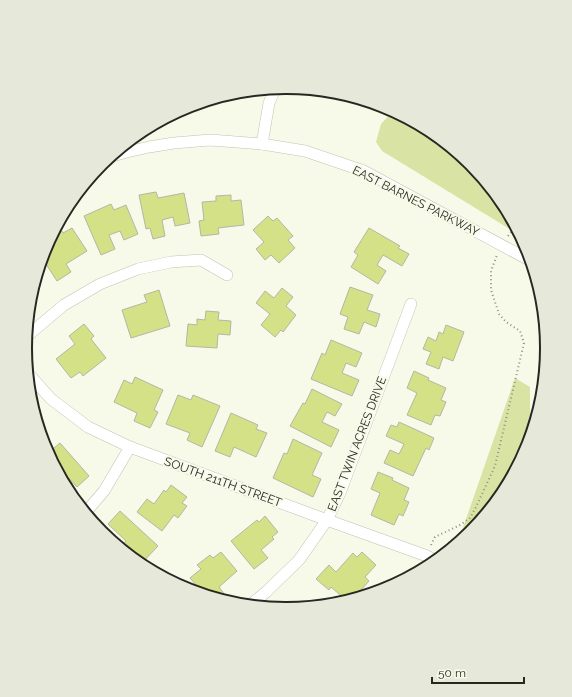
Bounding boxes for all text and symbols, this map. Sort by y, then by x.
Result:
street label: EAST BARNES PARKWAY [350,163,482,239]
street label: EAST TWIN ACRES DRIVE [325,375,389,513]
street label: SOUTH 211TH STREET [162,454,284,510]
scale bar [432,659,524,685]
text: 50 m [438,666,466,680]

